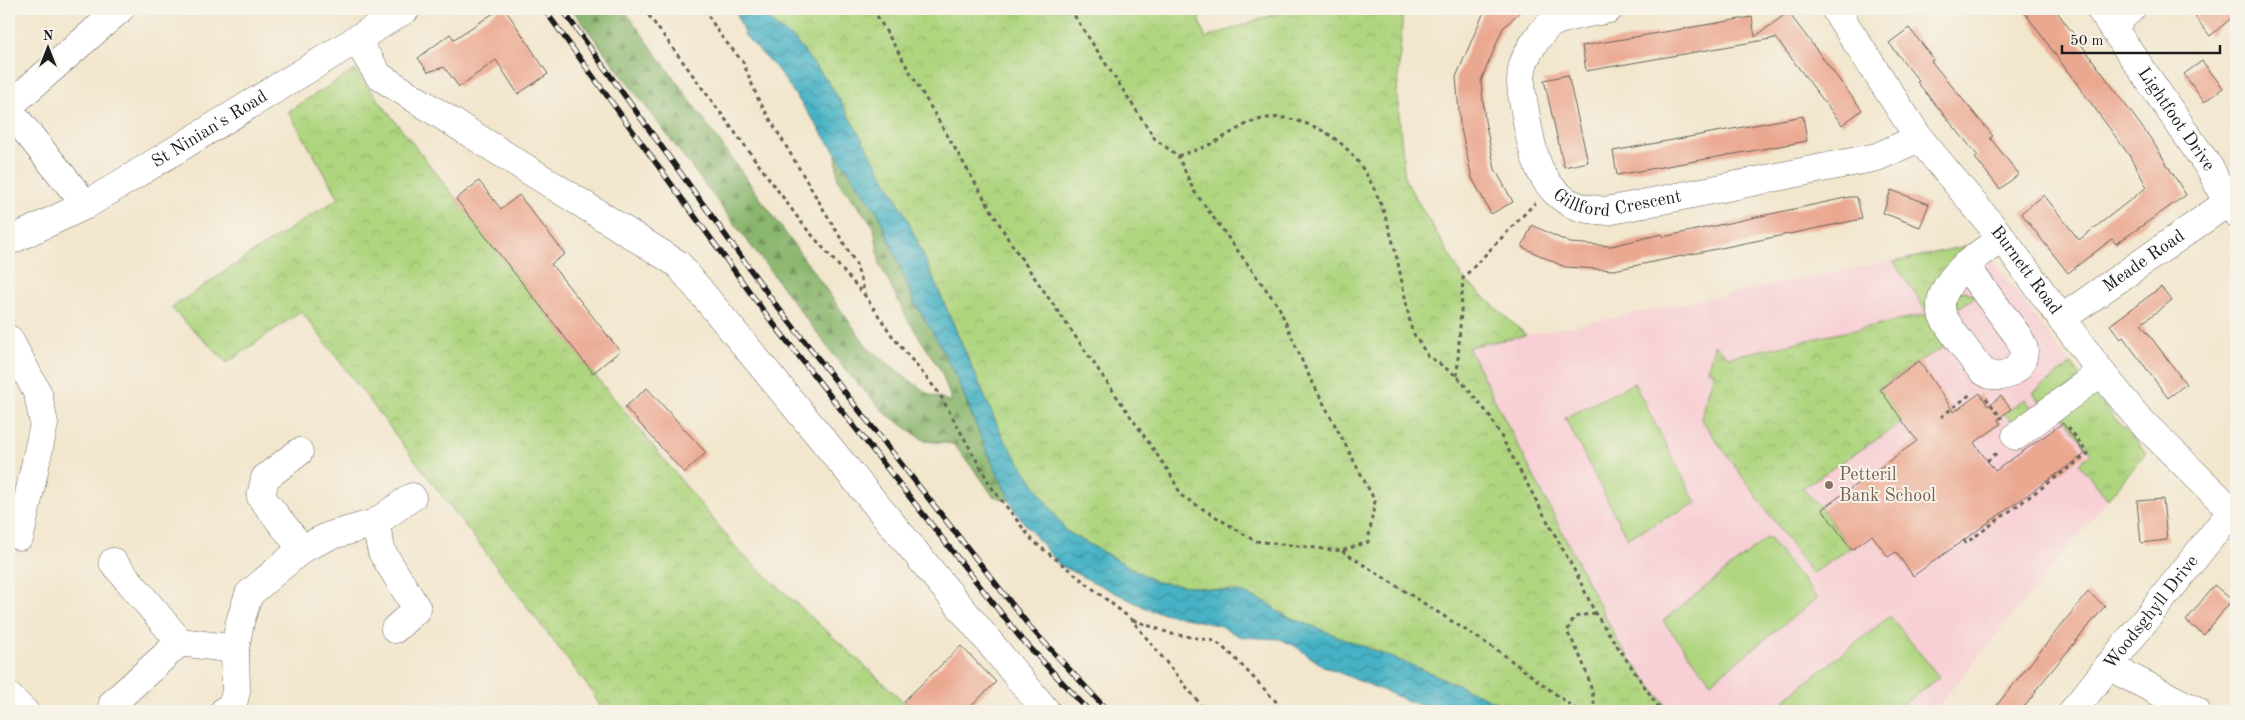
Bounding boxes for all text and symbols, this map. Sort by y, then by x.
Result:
north arrow [22,22,72,72]
scale bar [2062,22,2220,54]
text: N [43,29,54,43]
text: 50 m [2070,34,2104,49]
street label: Lightfoot Drive [2134,64,2218,174]
street label: St Ninian's Road [149,87,271,171]
street label: Gillford Crescent [1550,185,1683,220]
street label: Burnett Road [1987,223,2064,318]
street label: Meade Road [2100,227,2188,296]
place label: Petteril Bank School [1839,466,1936,505]
marker: Petteril Bank School [1823,479,1835,491]
street label: Woodsghyll Drive [2101,552,2202,673]

